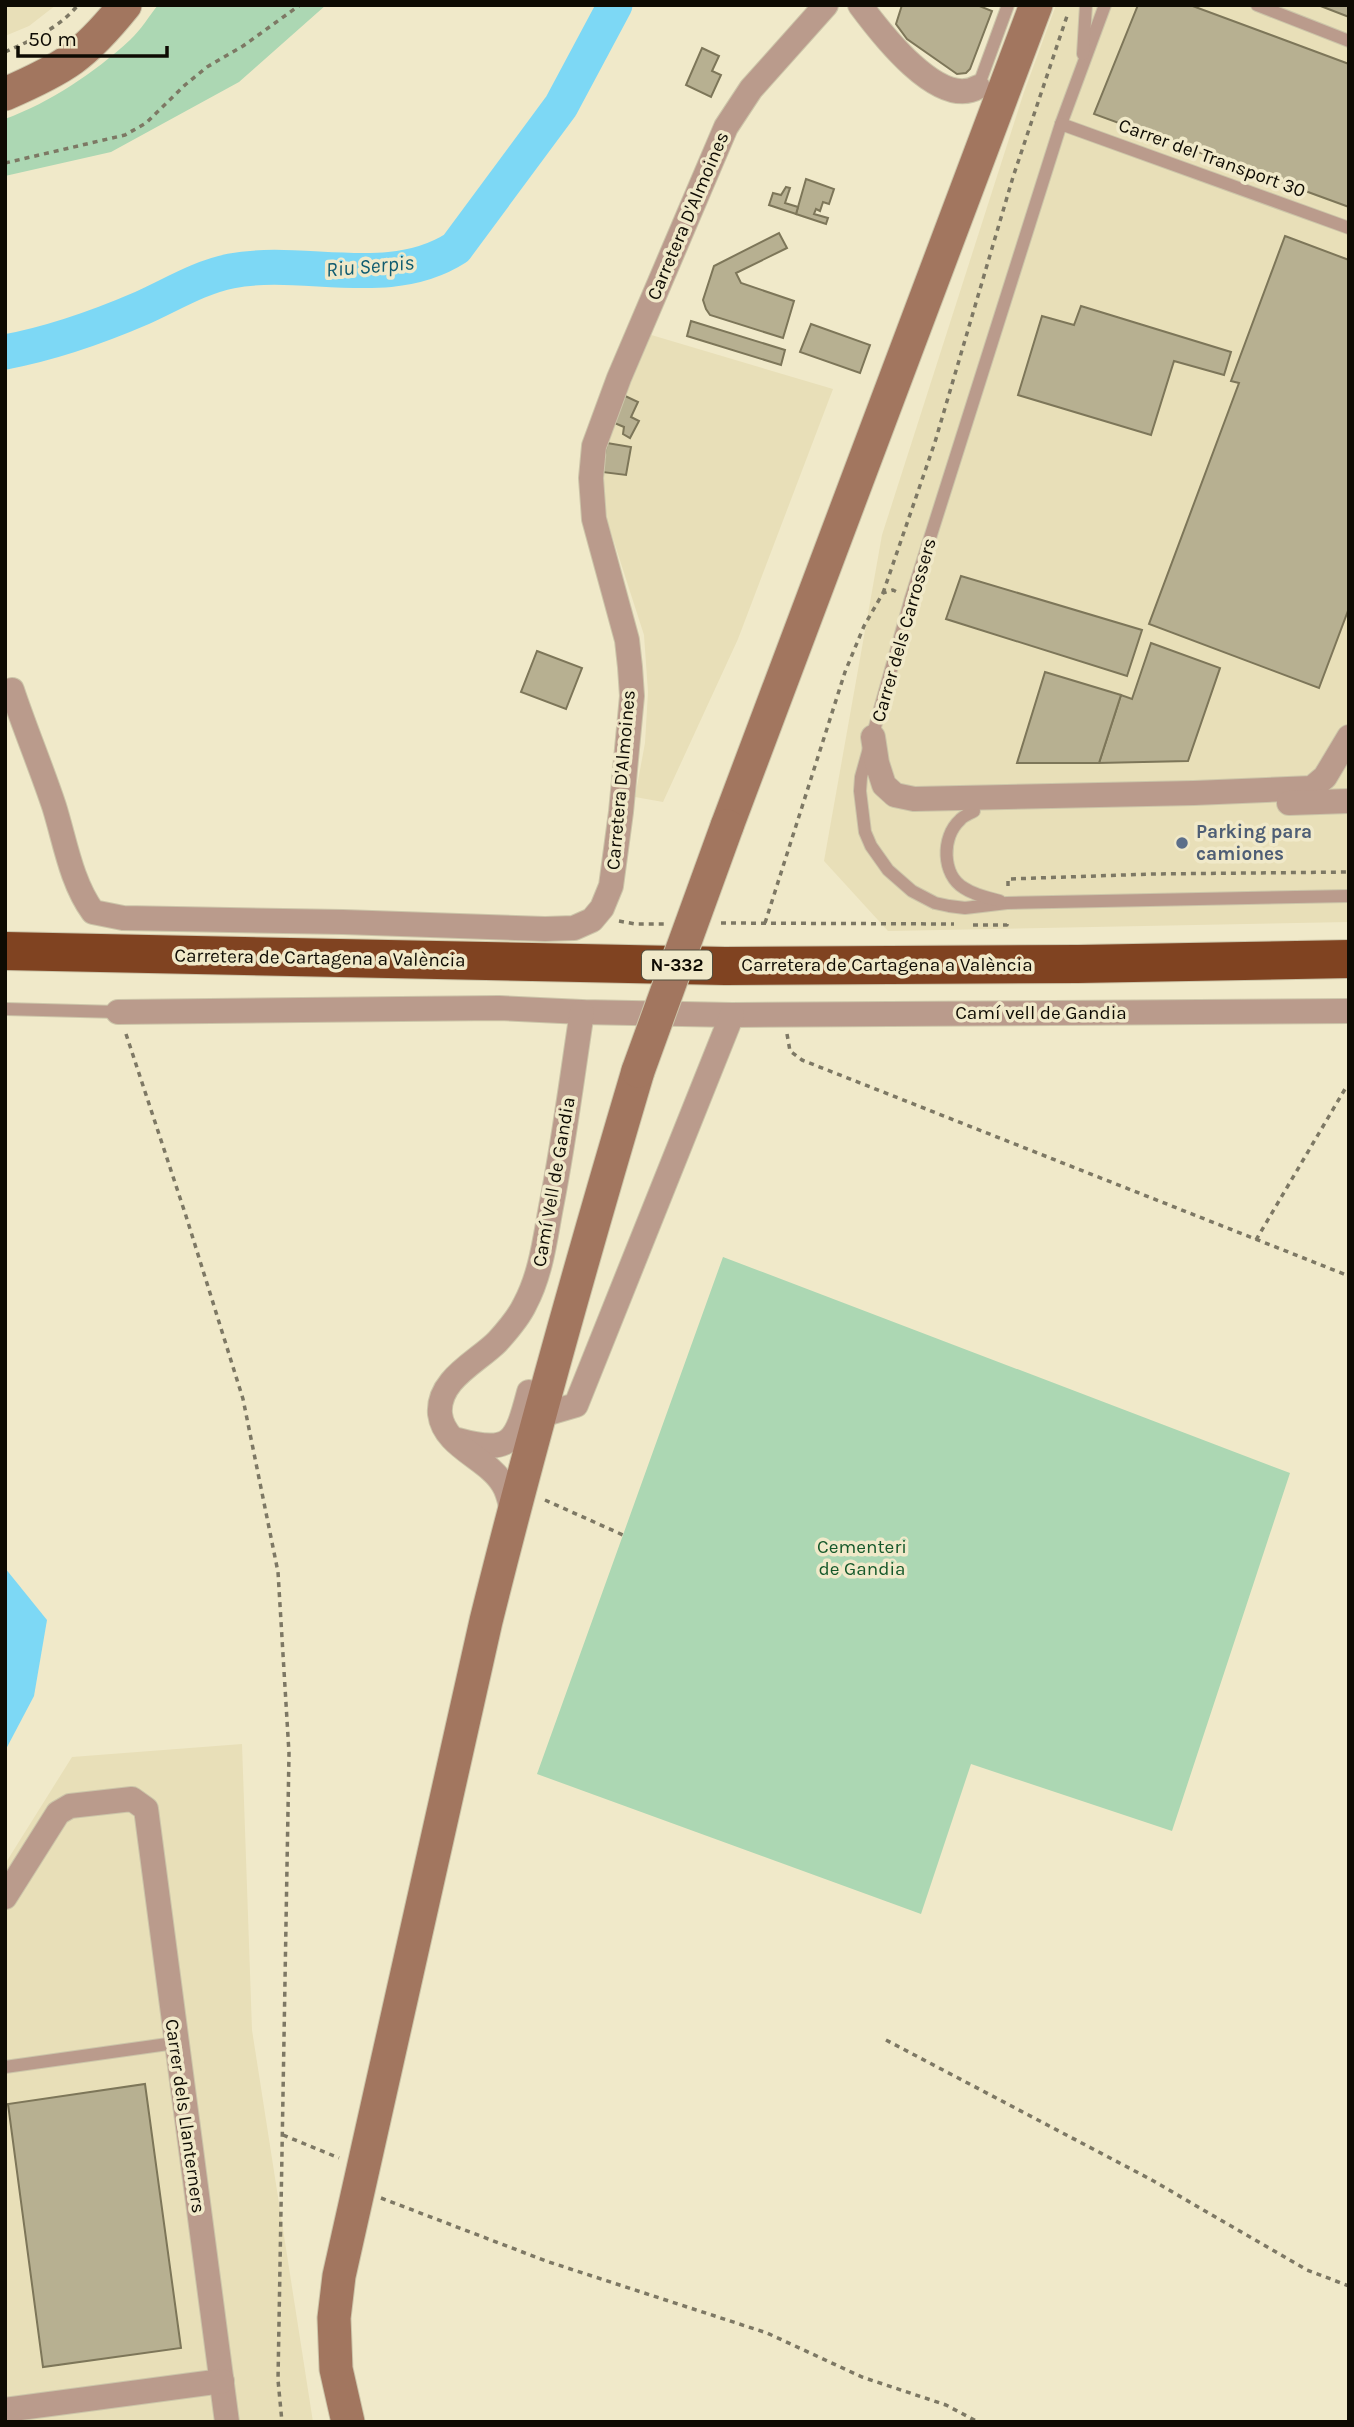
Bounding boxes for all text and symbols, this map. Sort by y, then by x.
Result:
scale bar [18,14,166,58]
text: 50 m [28,27,77,51]
street label: Carrer del Transport 30 [1116,114,1308,202]
street label: Carretera D'Almoines [643,129,733,303]
water label: Riu Serpis [325,250,415,282]
street label: Carrer dels Carrossers [867,535,941,725]
street label: Carretera D'Almoines [602,689,640,871]
place label: Parking para camiones [1196,821,1312,865]
marker: Parking para camiones [1174,835,1190,851]
street label: Carretera de Cartagena a València [174,944,466,972]
road number: N-332 [642,950,712,980]
street label: Carretera de Cartagena a València [741,954,1033,976]
street label: Camí vell de Gandia [955,1002,1127,1024]
street label: Camí Vell de Gandia [528,1095,580,1269]
park label: Cementeri de Gandia [817,1536,907,1580]
street label: Carrer dels Llanterners [160,2018,210,2214]

